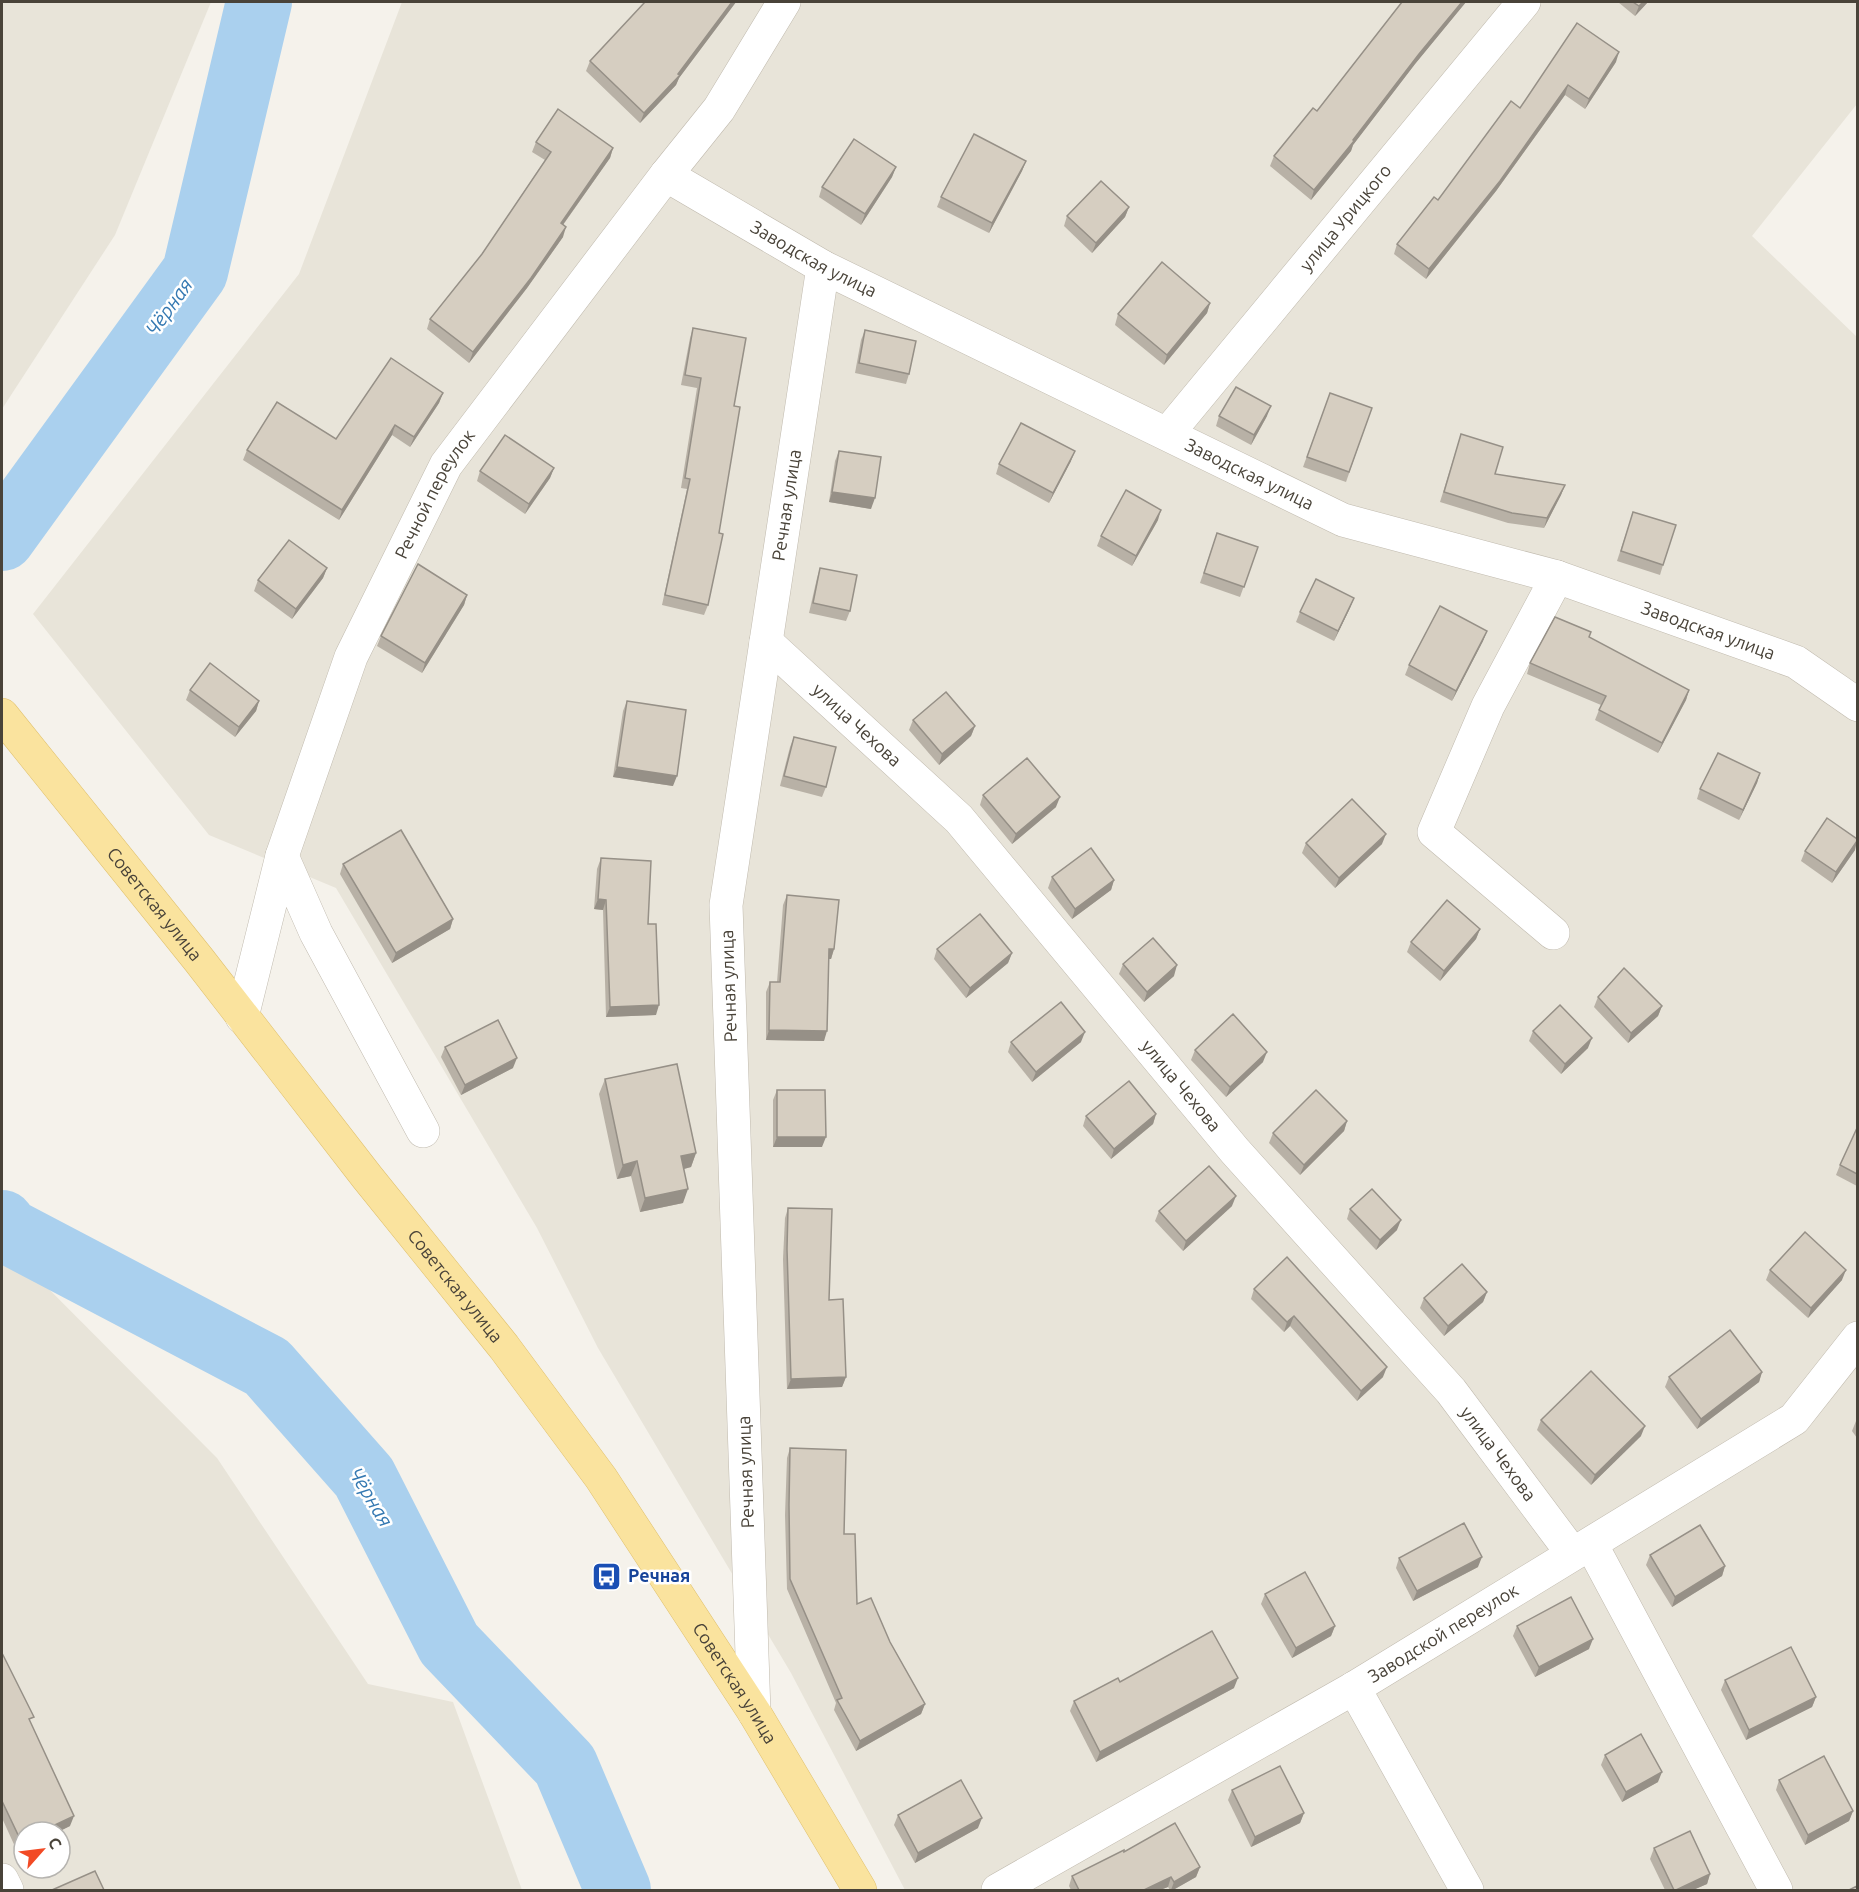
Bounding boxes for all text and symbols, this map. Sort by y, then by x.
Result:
street label: улица Урицкого [1295,160,1395,275]
street label: Заводская улица [748,216,880,301]
water label: Чёрная [140,274,197,340]
street label: Речной переулок [390,425,478,562]
street label: Заводская улица [1182,434,1317,513]
street label: Речная улица [767,448,804,562]
street label: Заводская улица [1639,597,1778,663]
street label: улица Чехова [809,679,906,770]
street label: Советская улица [104,843,207,964]
street label: Речная улица [716,929,740,1043]
street label: улица Чехова [1138,1035,1226,1135]
street label: Советская улица [404,1225,507,1346]
street label: улица Чехова [1457,1402,1541,1505]
street label: Речная улица [733,1415,757,1529]
water label: Чёрная [345,1463,398,1530]
bus stop icon: Речная [591,1560,623,1592]
place label: Речная [628,1565,690,1585]
street label: Заводской переулок [1364,1579,1522,1686]
street label: Советская улица [689,1619,781,1747]
north arrow [12,1820,72,1880]
text: С [45,1834,66,1852]

